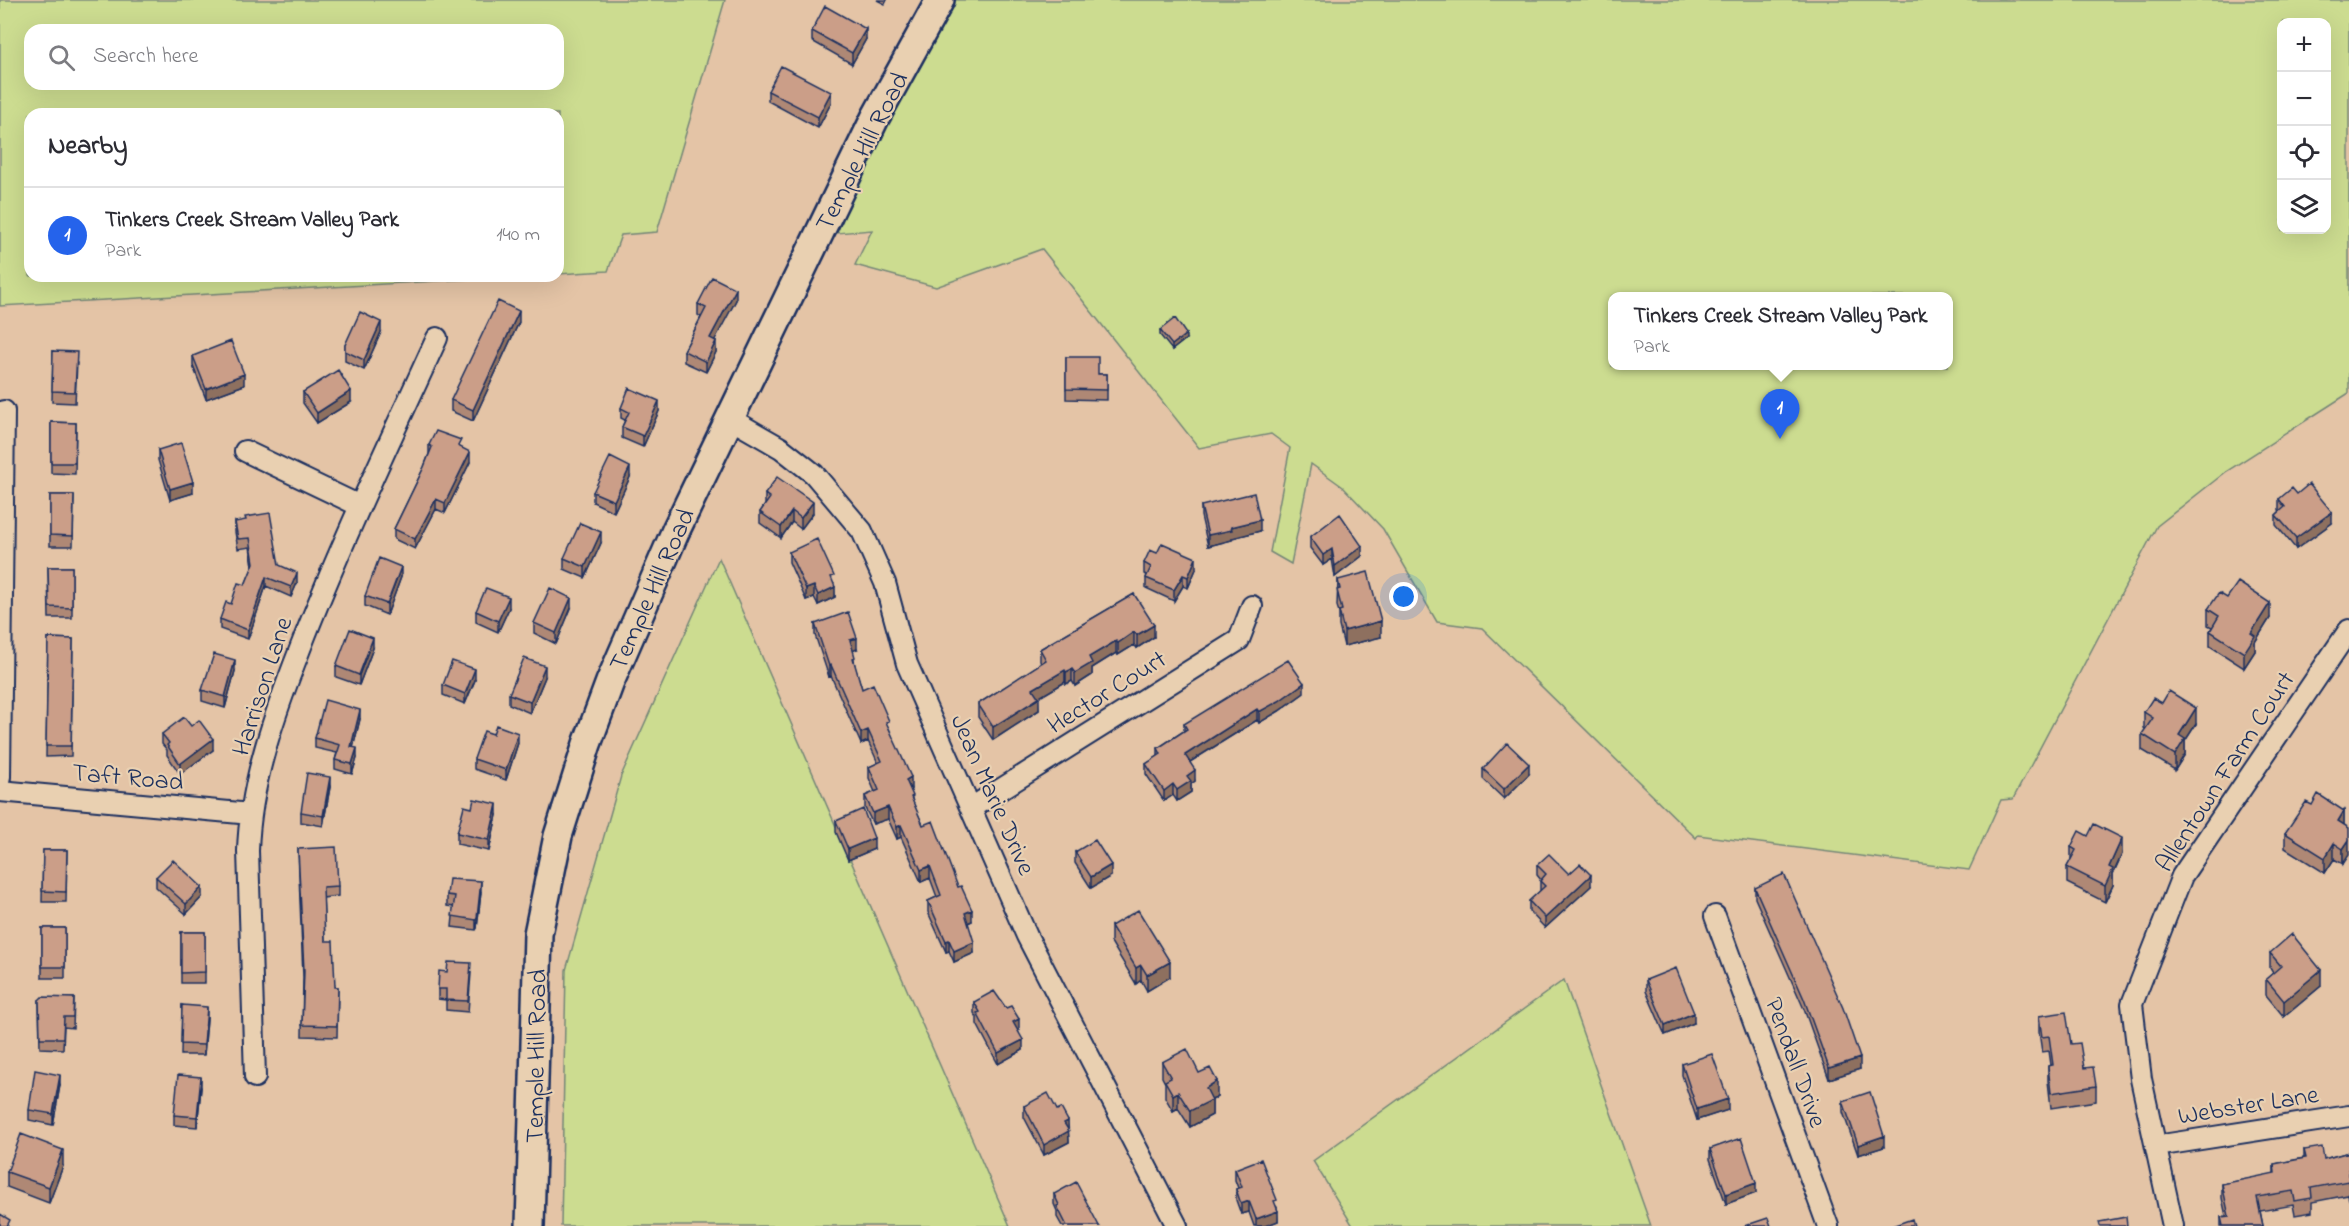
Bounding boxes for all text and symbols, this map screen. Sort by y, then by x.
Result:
map controls [2277,18,2331,234]
button: + [2277,18,2331,72]
search box [24,24,564,90]
icon: search [45,41,78,74]
text: Search here [93,41,198,73]
street label: Temple Hill Road [807,66,920,239]
button: − [2277,72,2331,126]
button: locate [2277,126,2331,180]
text: Nearby [48,128,127,166]
button: layers [2277,180,2331,234]
text: Tinkers Creek Stream Valley Park [105,205,399,237]
text: 1 [64,221,71,250]
text: 140 m [496,221,540,250]
text: Park [105,237,141,266]
popup [1608,292,1953,370]
text: Tinkers Creek Stream Valley Park [1634,301,1927,333]
text: Park [1634,333,1670,362]
pin: 1 [1760,390,1800,439]
street label: Temple Hill Road [601,503,707,678]
your location [1389,582,1418,611]
street label: Harrison Lane [224,612,304,761]
street label: Hector Court [1040,642,1175,745]
street label: Allentown Farm Court [2147,664,2306,881]
street label: Jean Marie Drive [939,709,1044,882]
street label: Taft Road [70,755,185,803]
street label: Temple Hill Road [517,968,559,1143]
street label: Pendall Drive [1753,993,1835,1134]
street label: Webster Lane [2175,1077,2322,1137]

